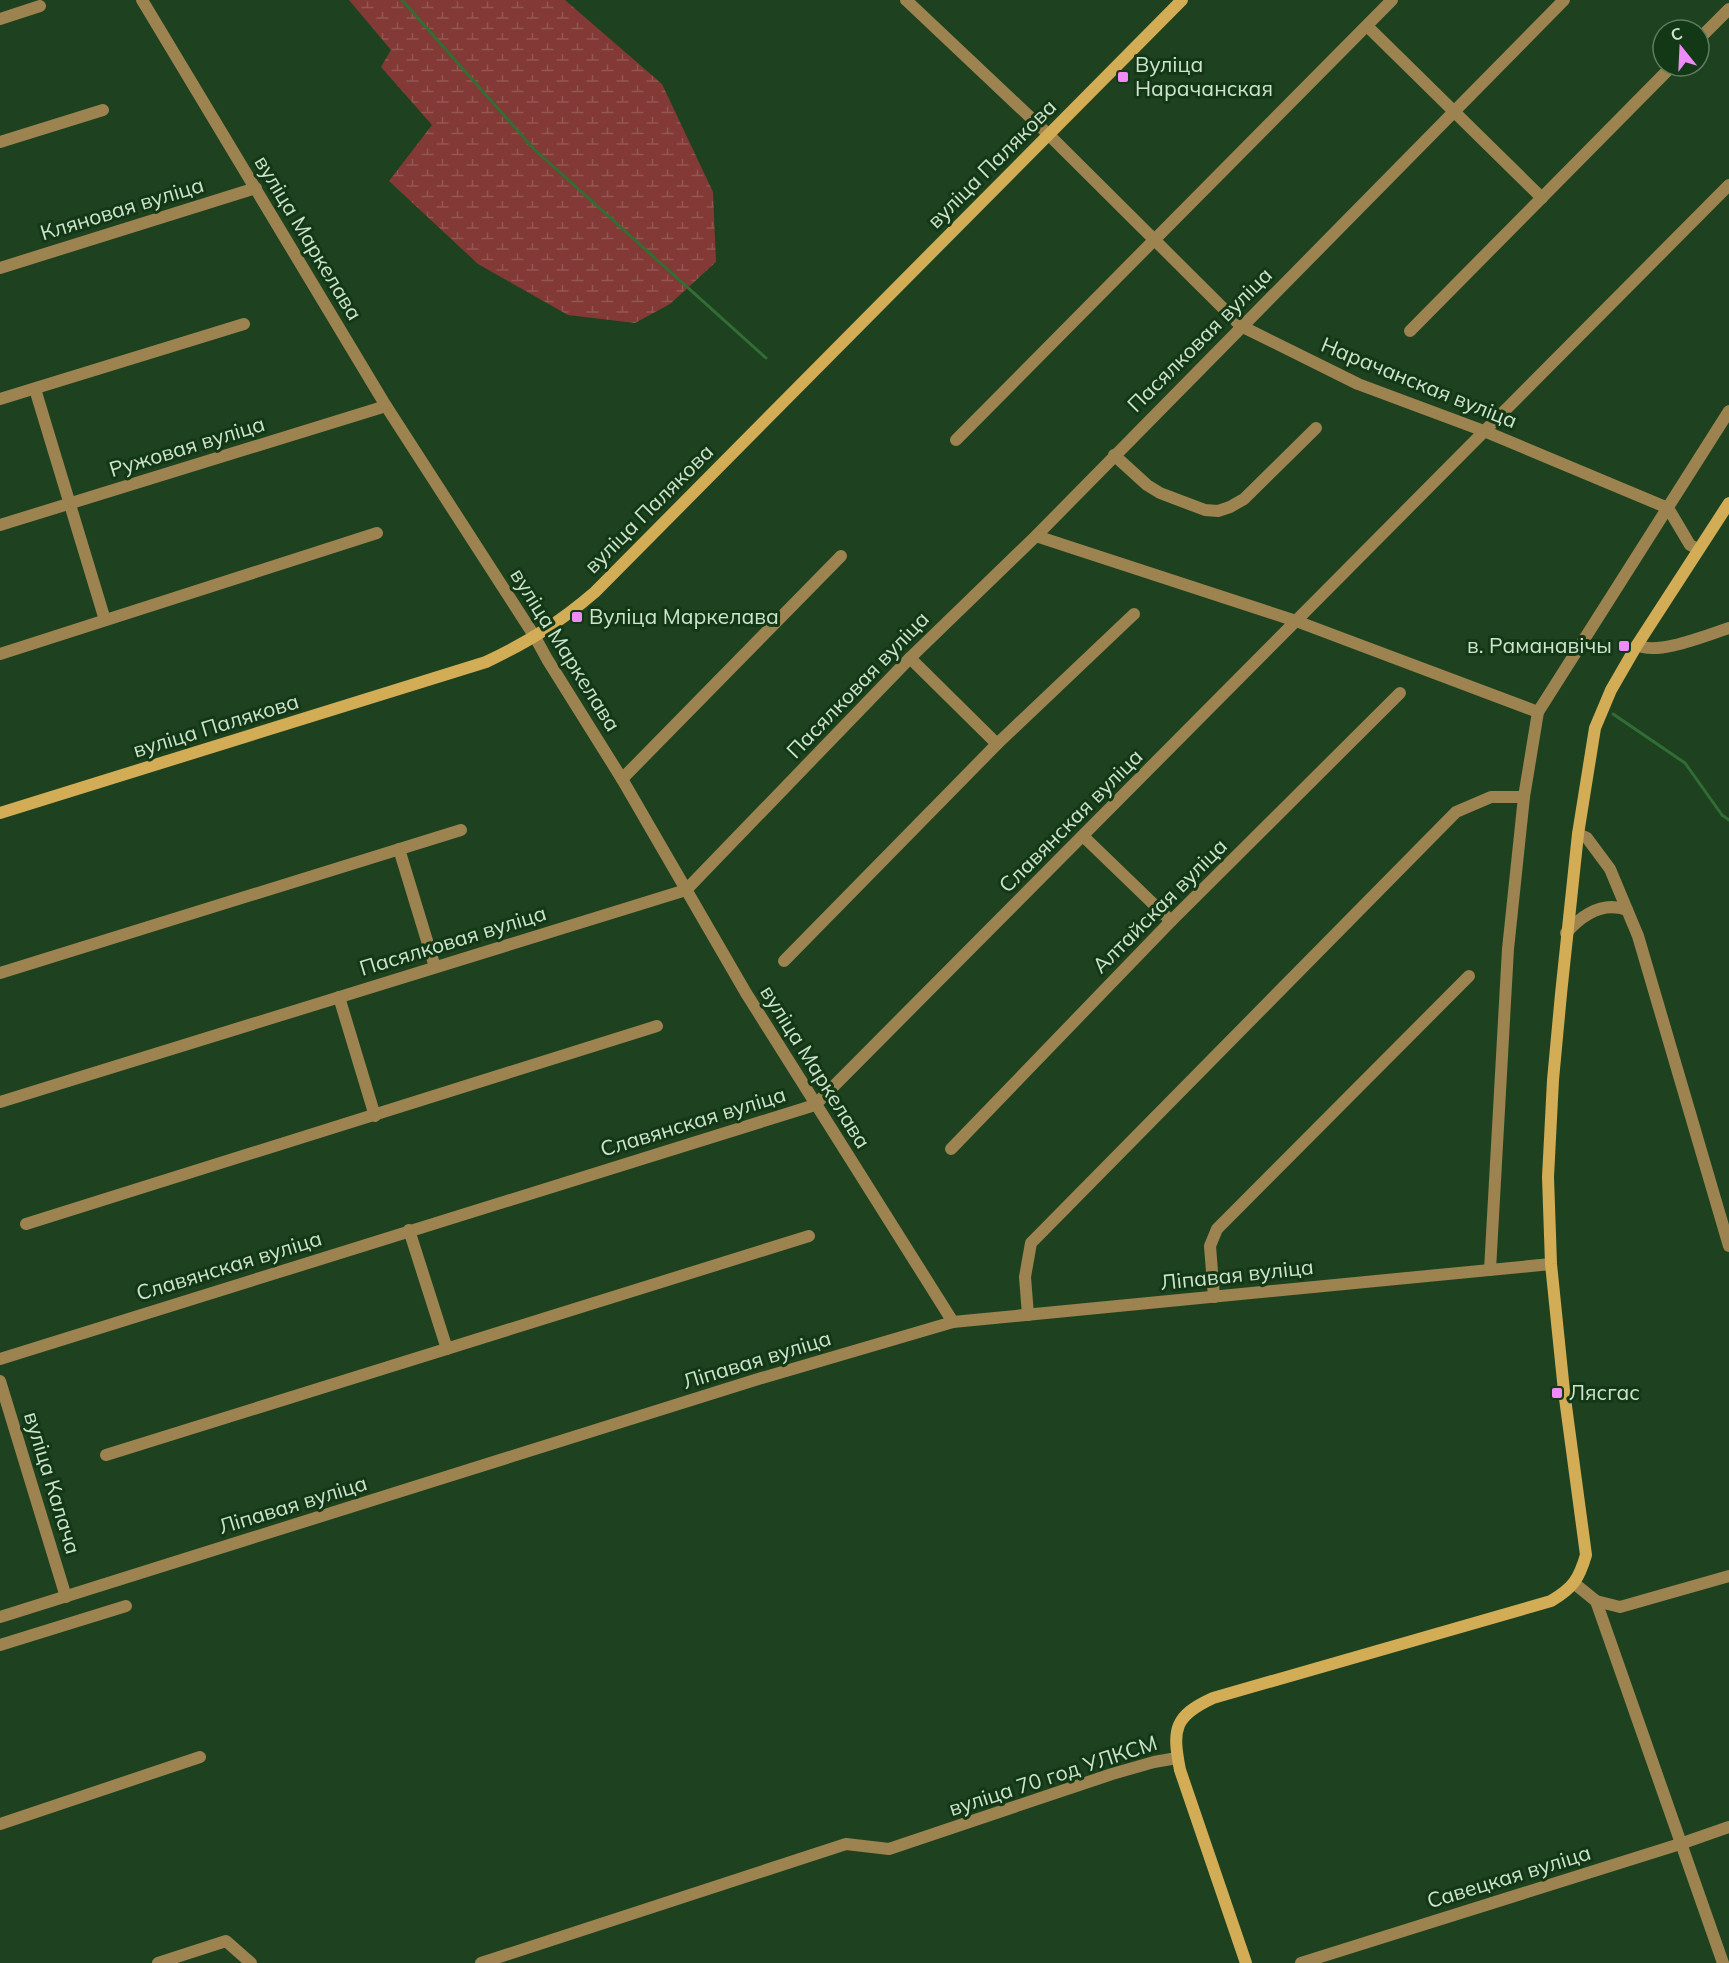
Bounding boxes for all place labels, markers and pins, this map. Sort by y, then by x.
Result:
place label: Вуліца Нарачанская [1135,51,1273,101]
marker: Вуліца Нарачанская [1116,70,1130,84]
place label: Вуліца Маркелава [589,603,779,629]
marker: Вуліца Маркелава [570,610,584,624]
place label: в. Раманавічы [1467,632,1612,658]
marker: в. Раманавічы [1617,639,1631,653]
place label: Лясгас [1569,1379,1640,1405]
marker: Лясгас [1550,1386,1564,1400]

